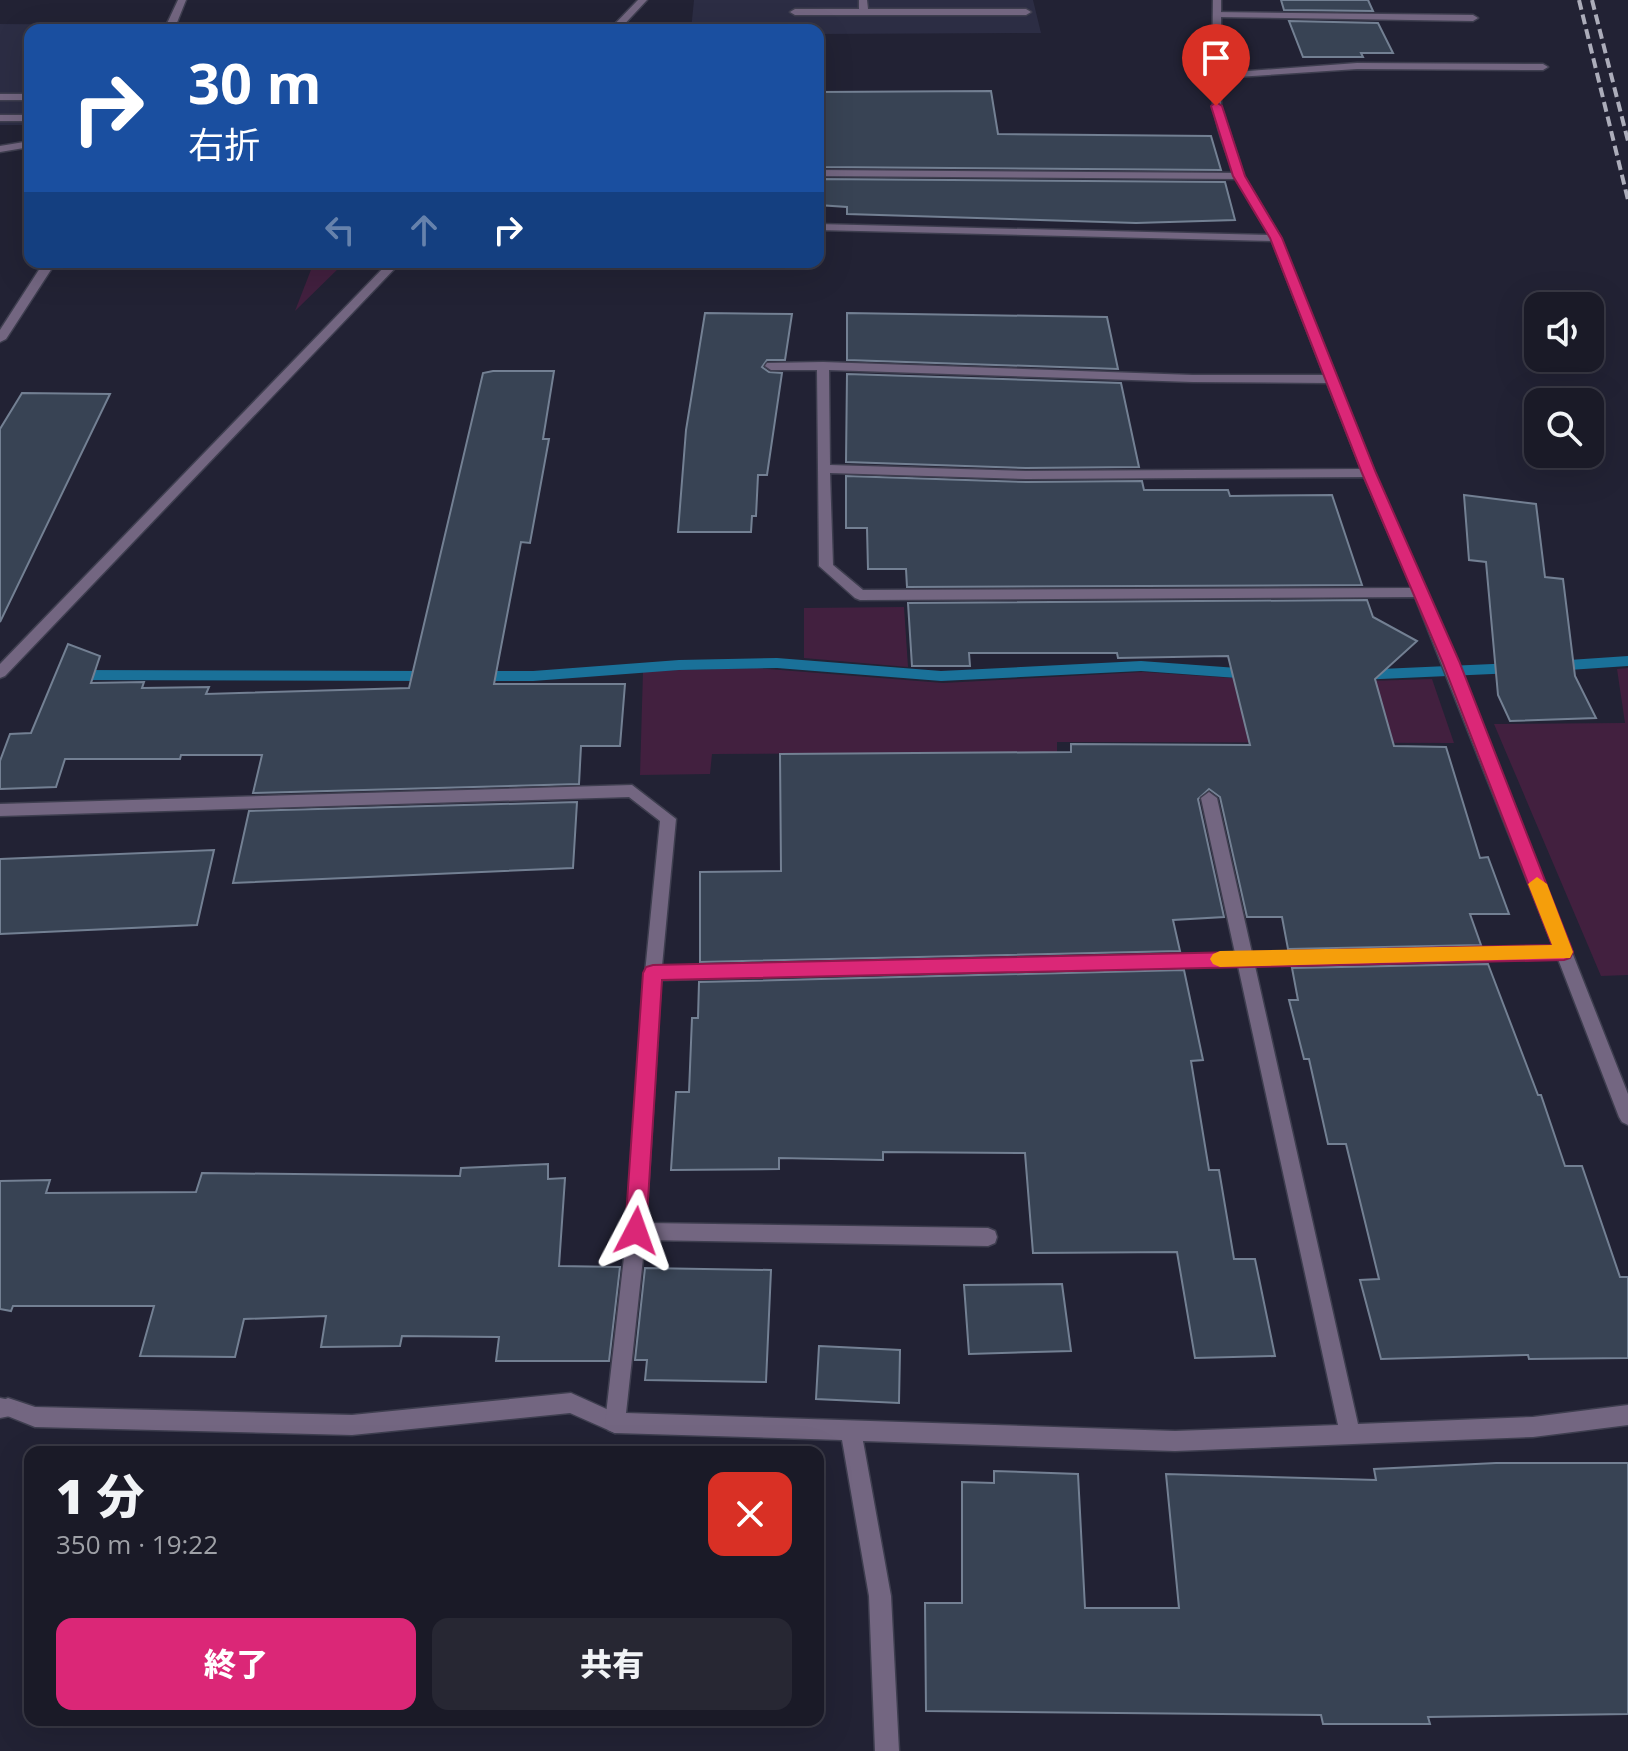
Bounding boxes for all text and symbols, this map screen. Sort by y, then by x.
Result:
pin [1182,24,1250,106]
icon: arrive [1194,36,1238,80]
text: 30 m [188,44,322,120]
icon: right [56,56,160,160]
text: 右折 [188,120,260,169]
icon: left [318,208,362,252]
icon: ahead [402,208,446,252]
icon: right [486,208,530,252]
map controls [1524,292,1604,468]
button: sound [1524,292,1604,372]
button: search [1524,388,1604,468]
position arrow [594,1189,678,1273]
text: 1 分 [56,1463,145,1528]
button: close [708,1472,792,1556]
text: 350 m · 19:22 [56,1526,218,1562]
button: 終了 [56,1618,416,1710]
button: 共有 [432,1618,792,1710]

